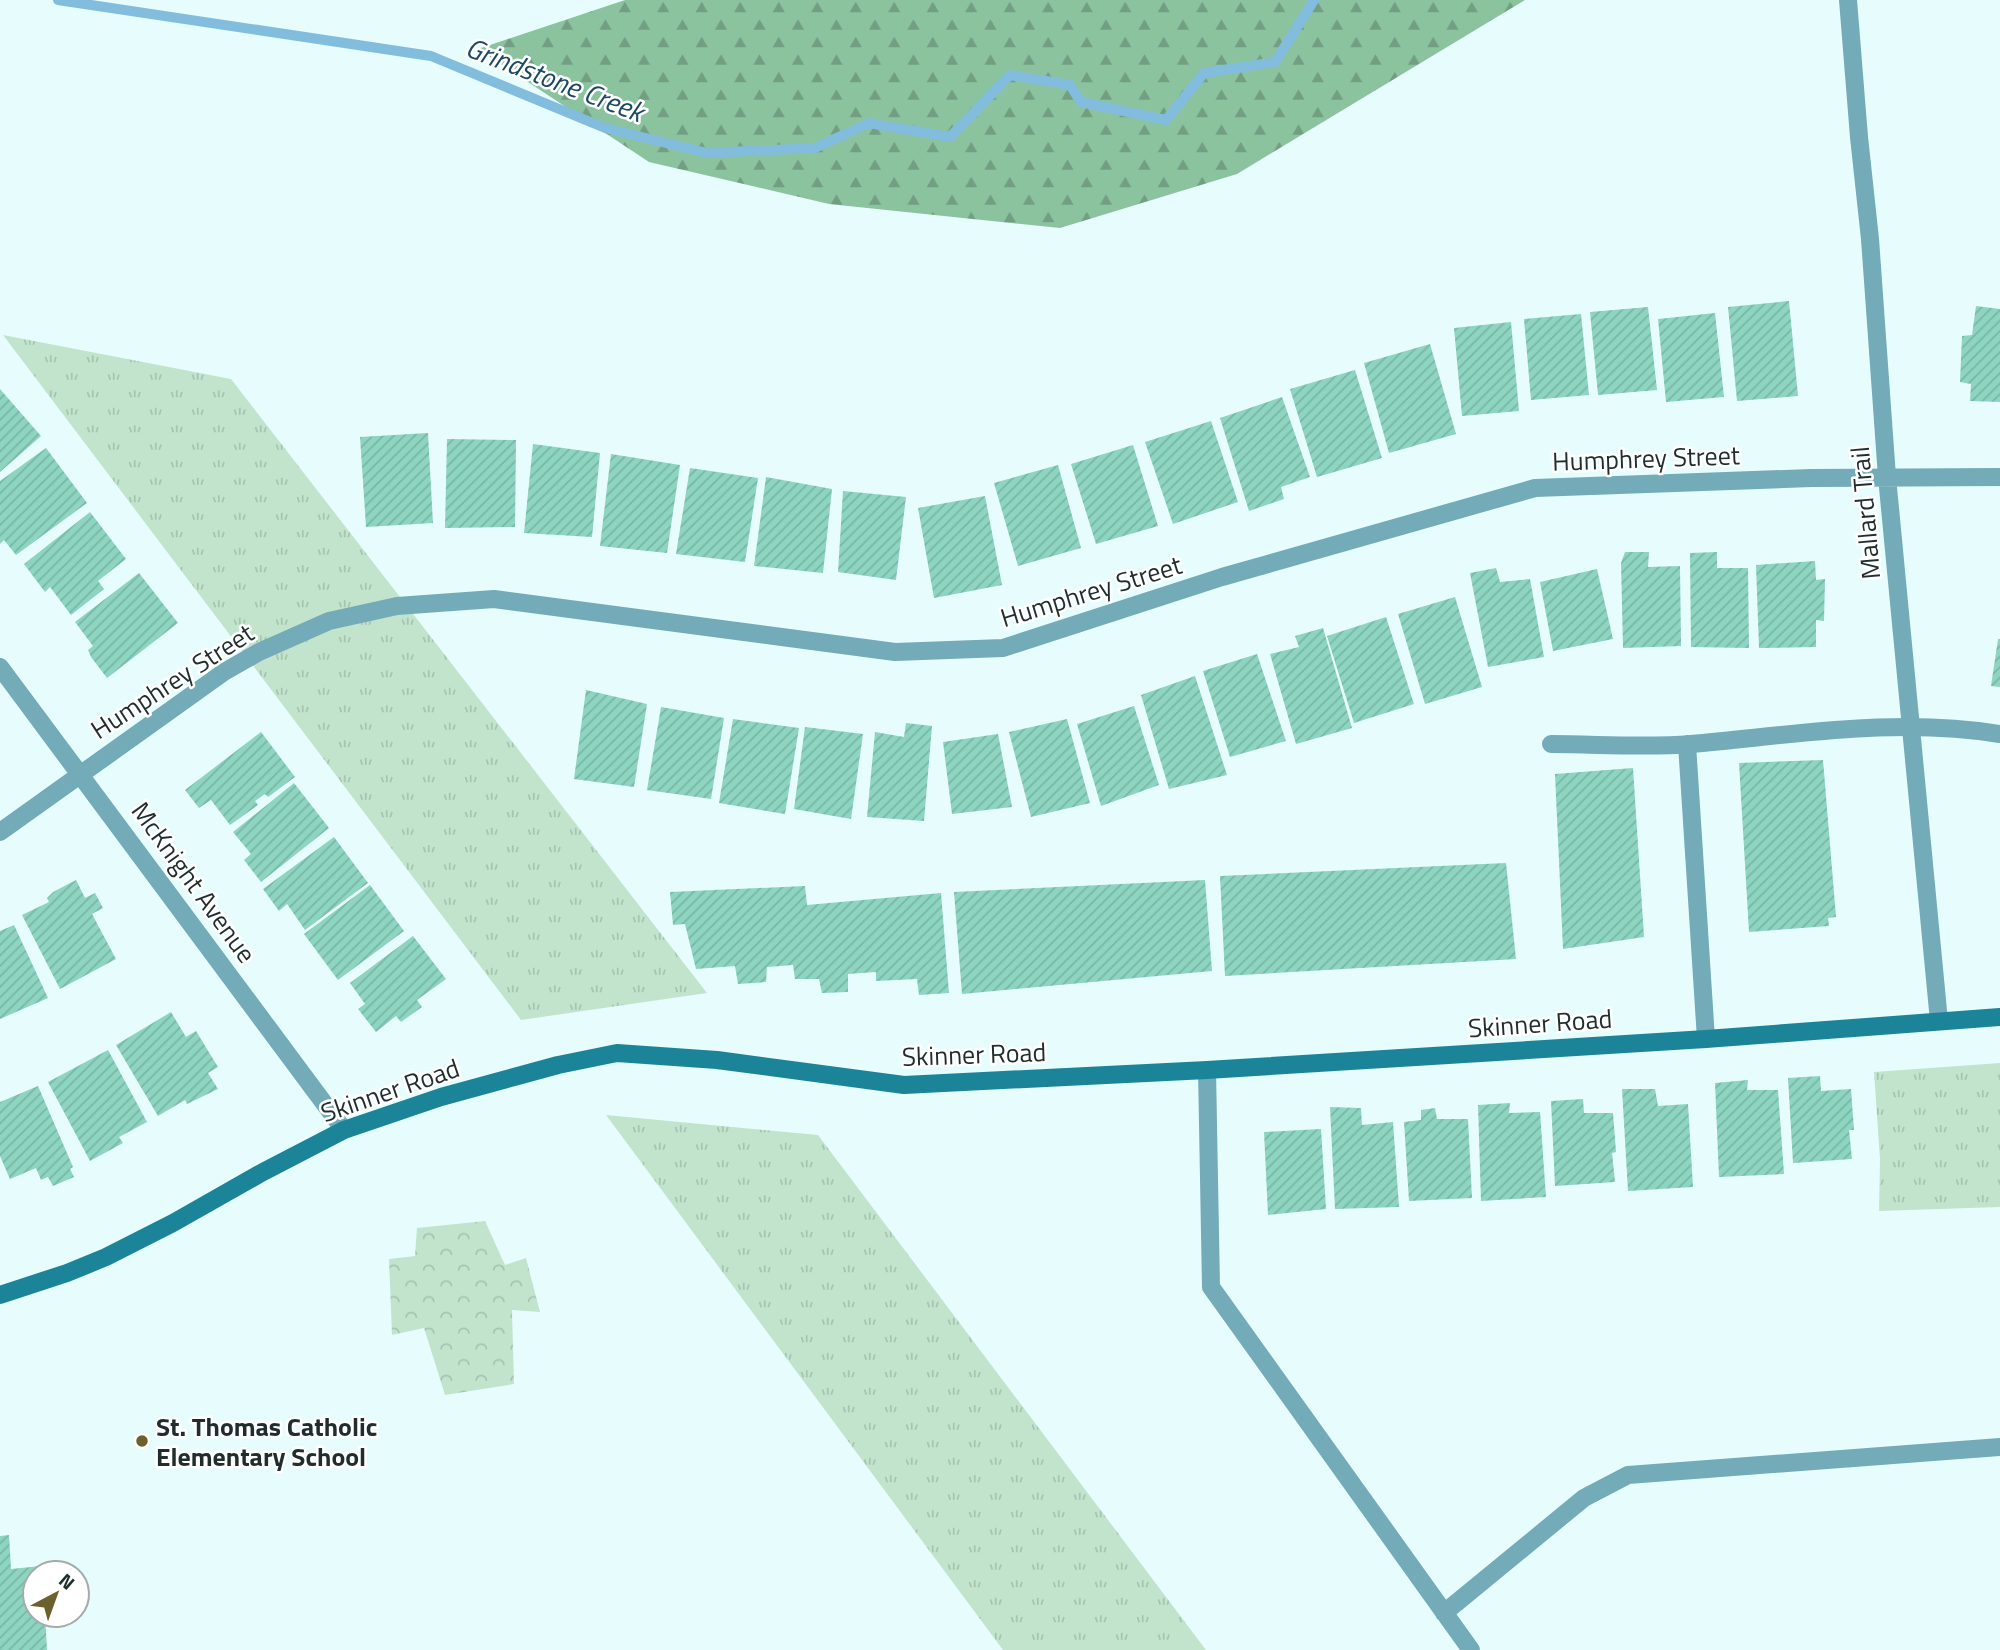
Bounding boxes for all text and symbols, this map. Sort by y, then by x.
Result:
water label: Grindstone Creek [460,25,653,134]
street label: Humphrey Street [1552,435,1740,481]
street label: Mallard Trail [1840,445,1890,581]
street label: Humphrey Street [996,545,1186,637]
street label: Humphrey Street [83,614,261,748]
street label: McKnight Avenue [122,793,266,971]
street label: Skinner Road [1467,999,1613,1047]
street label: Skinner Road [901,1032,1047,1076]
street label: Skinner Road [315,1048,465,1132]
place label: St. Thomas Catholic Elementary School [156,1407,377,1476]
marker: St. Thomas Catholic Elementary School [134,1433,150,1449]
north arrow [21,1559,91,1629]
text: N [53,1566,82,1596]

